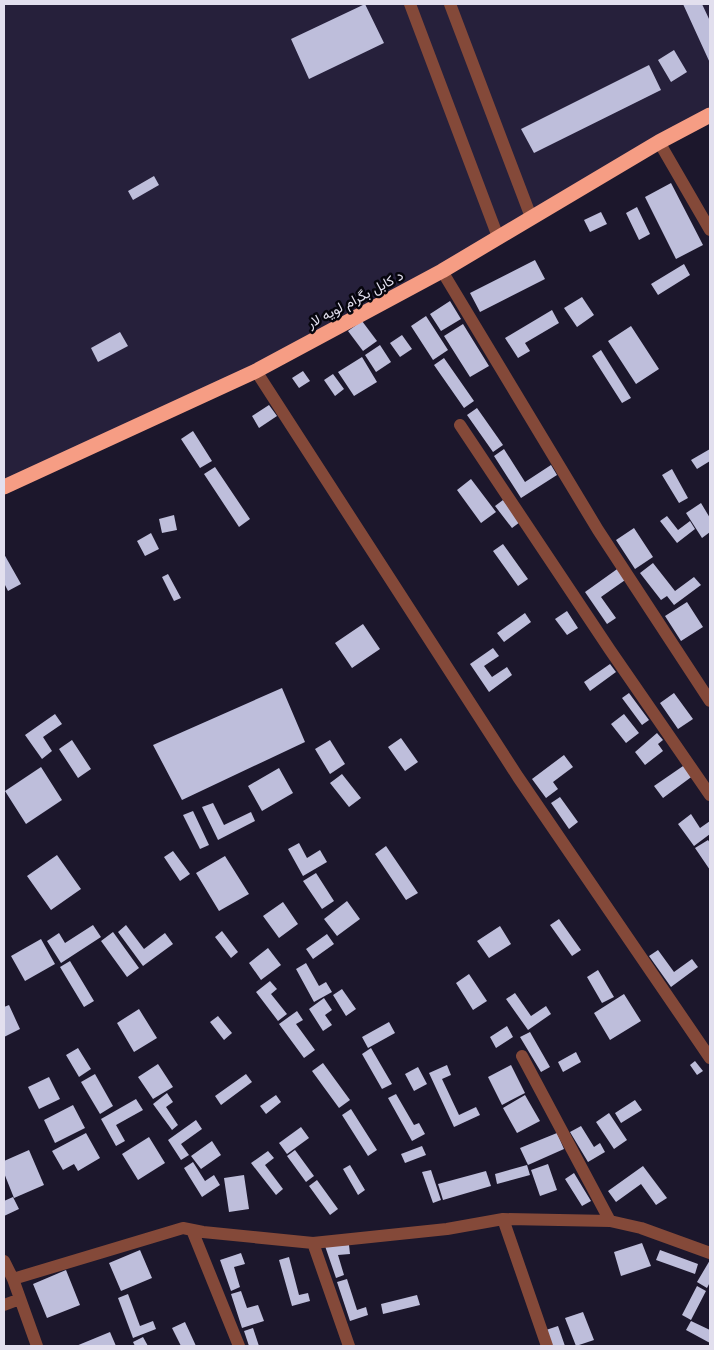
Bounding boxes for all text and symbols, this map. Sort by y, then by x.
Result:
street label: د کابل بگرام لویه لار [303,266,407,332]

